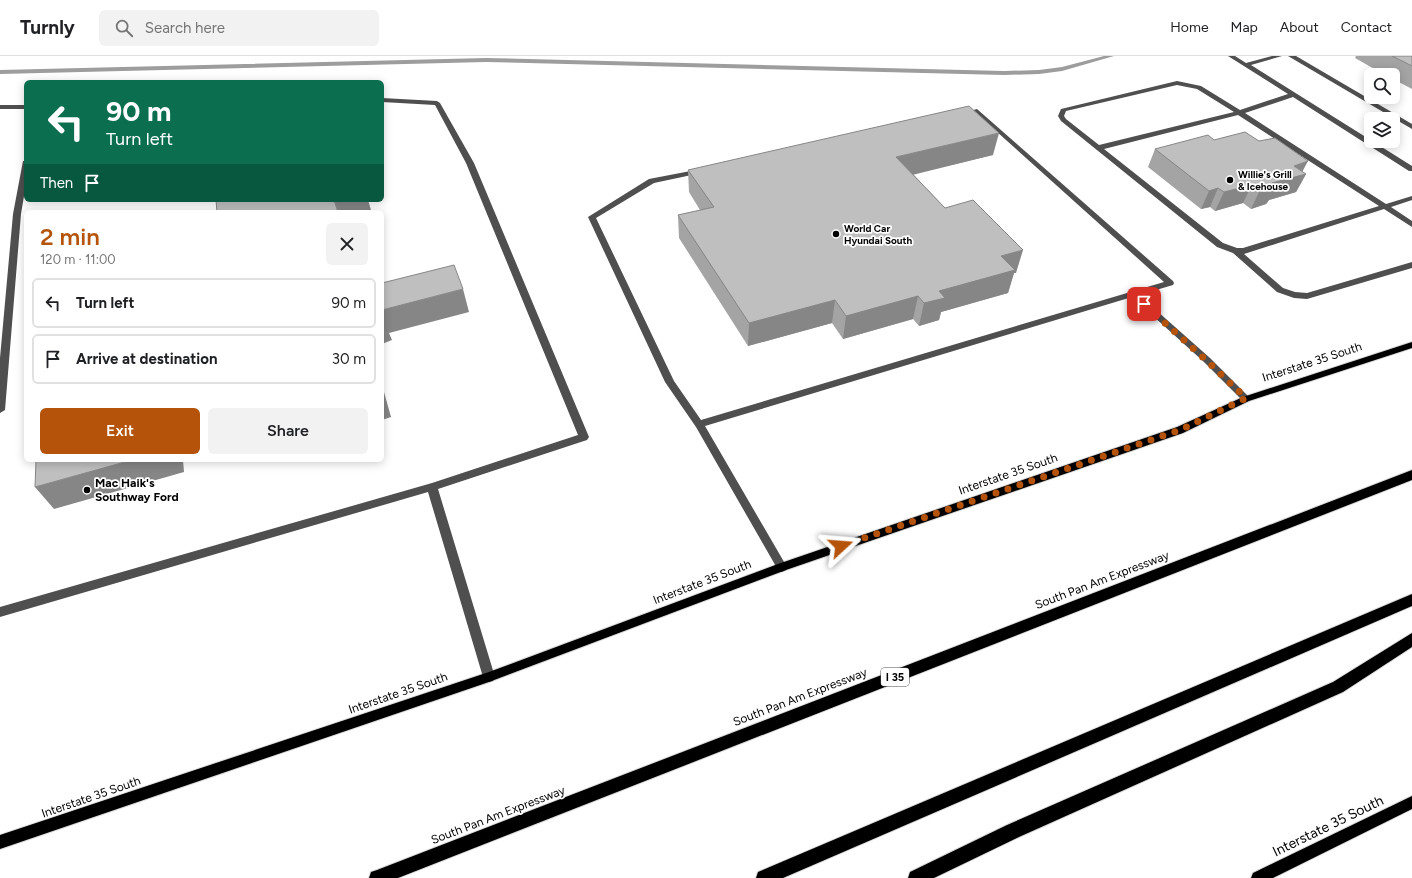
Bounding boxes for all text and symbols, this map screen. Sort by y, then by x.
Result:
search box [99,10,379,46]
text: Turnly [20,16,75,39]
icon: search [113,17,135,39]
text: Search here [145,19,225,37]
text: Home [1170,19,1209,36]
text: Map [1231,19,1258,36]
text: About [1280,19,1319,36]
text: Contact [1341,19,1392,36]
map controls [1364,68,1400,148]
button: search [1364,68,1400,104]
text: 90 m [106,94,171,128]
icon: left [40,96,92,148]
button: layers [1364,112,1400,148]
text: Turn left [106,128,173,150]
place label: Willie's Grill & Icehouse [1238,168,1292,193]
icon: arrive [81,172,103,194]
text: Then [40,174,73,192]
marker: Willie's Grill & Icehouse [1225,175,1235,185]
text: 2 min [40,222,100,251]
place label: World Car Hyundai South [844,222,912,247]
button: close [326,223,368,265]
marker: World Car Hyundai South [831,229,841,239]
text: 120 m · 11:00 [40,252,116,267]
pin [1127,287,1161,321]
icon: left [42,292,64,314]
icon: arrive [1133,293,1155,315]
text: Turn left [76,294,134,312]
text: 90 m [331,294,366,312]
street label: Interstate 35 South [1260,339,1364,385]
icon: arrive [42,348,64,370]
text: Arrive at destination [76,350,217,368]
text: 30 m [332,350,366,368]
button: Exit [40,408,200,454]
button: Share [208,408,368,454]
street label: Interstate 35 South [957,450,1060,498]
place label: Mac Haik's Southway Ford [95,476,179,504]
marker: Mac Haik's Southway Ford [82,485,92,495]
position arrow [820,525,862,567]
street label: South Pan Am Expressway [1033,548,1172,612]
street label: Interstate 35 South [651,557,753,607]
street label: South Pan Am Expressway [731,665,870,729]
road number: I 35 [881,668,909,686]
street label: Interstate 35 South [347,669,450,717]
street label: Interstate 35 South [40,773,143,821]
street label: South Pan Am Expressway [429,783,568,847]
street label: Interstate 35 South [1270,792,1386,860]

